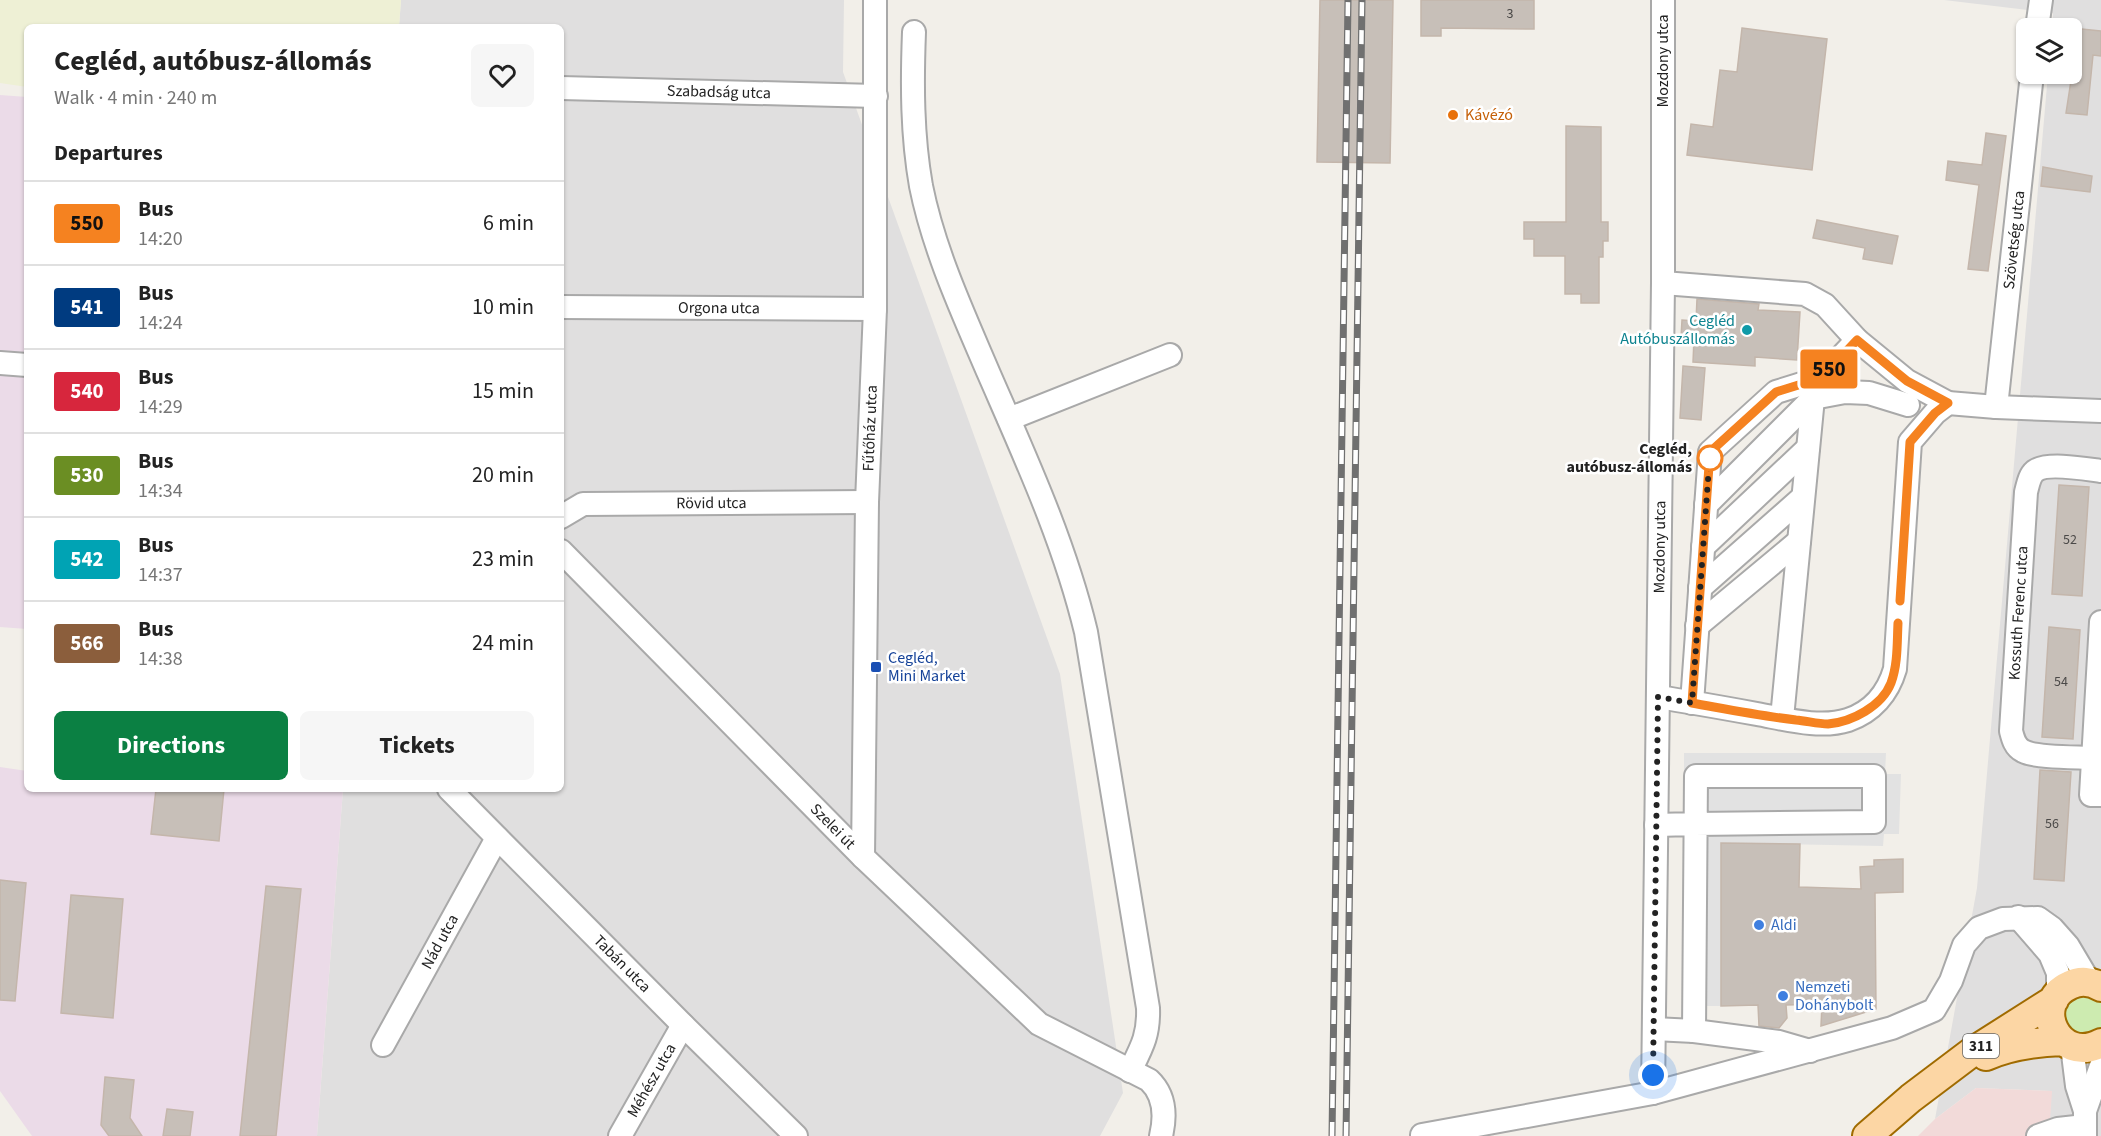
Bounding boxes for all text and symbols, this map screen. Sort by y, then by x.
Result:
house number: 3 [1507,4,1514,24]
street label: Mozdony utca [1652,15,1674,107]
map controls [2016,18,2082,84]
button: layers [2016,18,2082,84]
text: Cegléd, autóbusz-állomás [54,41,372,81]
button: heart [471,44,534,107]
street label: Szabadság utca [667,80,771,104]
text: Walk · 4 min · 240 m [54,84,217,112]
place label: Kávézó [1465,104,1513,126]
marker: Kávézó [1446,108,1460,122]
text: Departures [54,137,163,169]
street label: Szövetség utca [1998,189,2030,290]
text: Bus [138,193,174,225]
text: 6 min [483,207,534,239]
text: 550 [70,208,104,238]
text: 14:20 [138,225,183,253]
text: Bus [138,277,174,309]
text: 10 min [472,291,534,323]
text: 541 [70,292,104,322]
street label: Orgona utca [678,297,760,319]
text: 14:24 [138,309,183,337]
place label: Cegléd Autóbuszállomás [1620,310,1735,350]
marker: Cegléd Autóbuszállomás [1740,323,1754,337]
line badge: 550 [1794,350,1864,388]
text: 550 [1812,354,1846,384]
text: Bus [138,361,174,393]
text: 15 min [472,375,534,407]
text: 540 [70,376,104,406]
street label: Fűtőház utca [857,385,883,472]
text: 14:29 [138,393,183,421]
place label: Cegléd, autóbusz-állomás [1566,438,1692,478]
text: Bus [138,445,174,477]
marker: Cegléd, autóbusz-állomás [1697,445,1723,471]
text: 20 min [472,459,534,491]
text: 530 [70,460,104,490]
text: 14:34 [138,477,183,505]
street label: Rövid utca [676,492,747,514]
street label: Mozdony utca [1648,500,1671,594]
text: Bus [138,529,174,561]
house number: 52 [2063,530,2077,550]
text: 23 min [472,543,534,575]
text: 542 [70,544,104,574]
street label: Kossuth Ferenc utca [2003,545,2034,681]
text: 14:37 [138,561,183,589]
text: Bus [138,613,174,645]
text: 24 min [472,627,534,659]
text: 566 [70,628,104,658]
text: 14:38 [138,645,183,673]
place label: Cegléd, Mini Market [888,647,966,687]
marker: Cegléd, Mini Market [869,660,883,674]
house number: 54 [2054,672,2068,692]
button: Directions [54,711,288,780]
button: Tickets [300,711,534,780]
street label: Szelei út [805,799,861,855]
house number: 56 [2045,814,2059,834]
street label: Nád utca [416,910,464,973]
place label: Aldi [1771,914,1797,936]
marker: Aldi [1752,918,1766,932]
street label: Tabán utca [589,930,656,997]
place label: Nemzeti Dohánybolt [1795,976,1874,1016]
marker: Nemzeti Dohánybolt [1776,989,1790,1003]
road number: 311 [1963,1034,1999,1058]
street label: Méhész utca [622,1039,681,1121]
your location [1638,1060,1668,1090]

